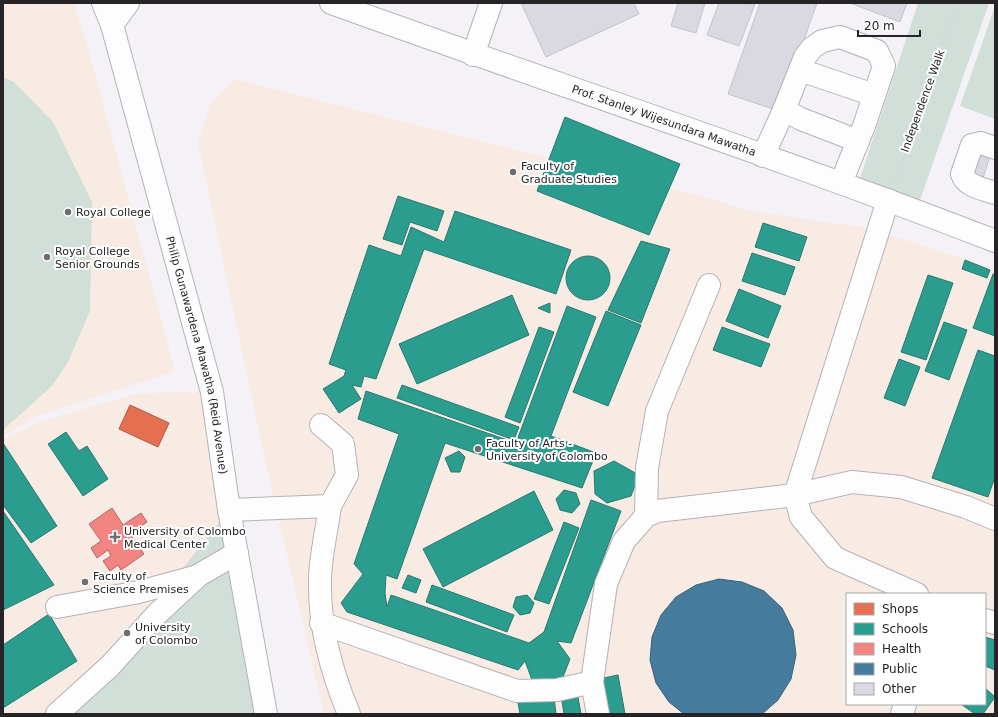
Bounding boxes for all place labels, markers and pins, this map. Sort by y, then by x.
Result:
place label: Faculty of Graduate Studies [521,160,617,186]
marker: Faculty of Graduate Studies [508,167,518,177]
place label: Royal College [76,206,151,219]
marker: Royal College [63,207,73,217]
place label: Royal College Senior Grounds [55,245,140,271]
marker: Royal College Senior Grounds [42,252,52,262]
place label: Faculty of Arts - University of Colombo [486,437,608,463]
marker: Faculty of Arts - University of Colombo [473,444,483,454]
place label: University of Colombo Medical Center [124,525,246,551]
marker: University of Colombo Medical Center [109,531,121,543]
place label: Faculty of Science Premises [93,570,189,596]
marker: Faculty of Science Premises [80,577,90,587]
place label: University of Colombo [135,621,198,647]
marker: University of Colombo [122,628,132,638]

